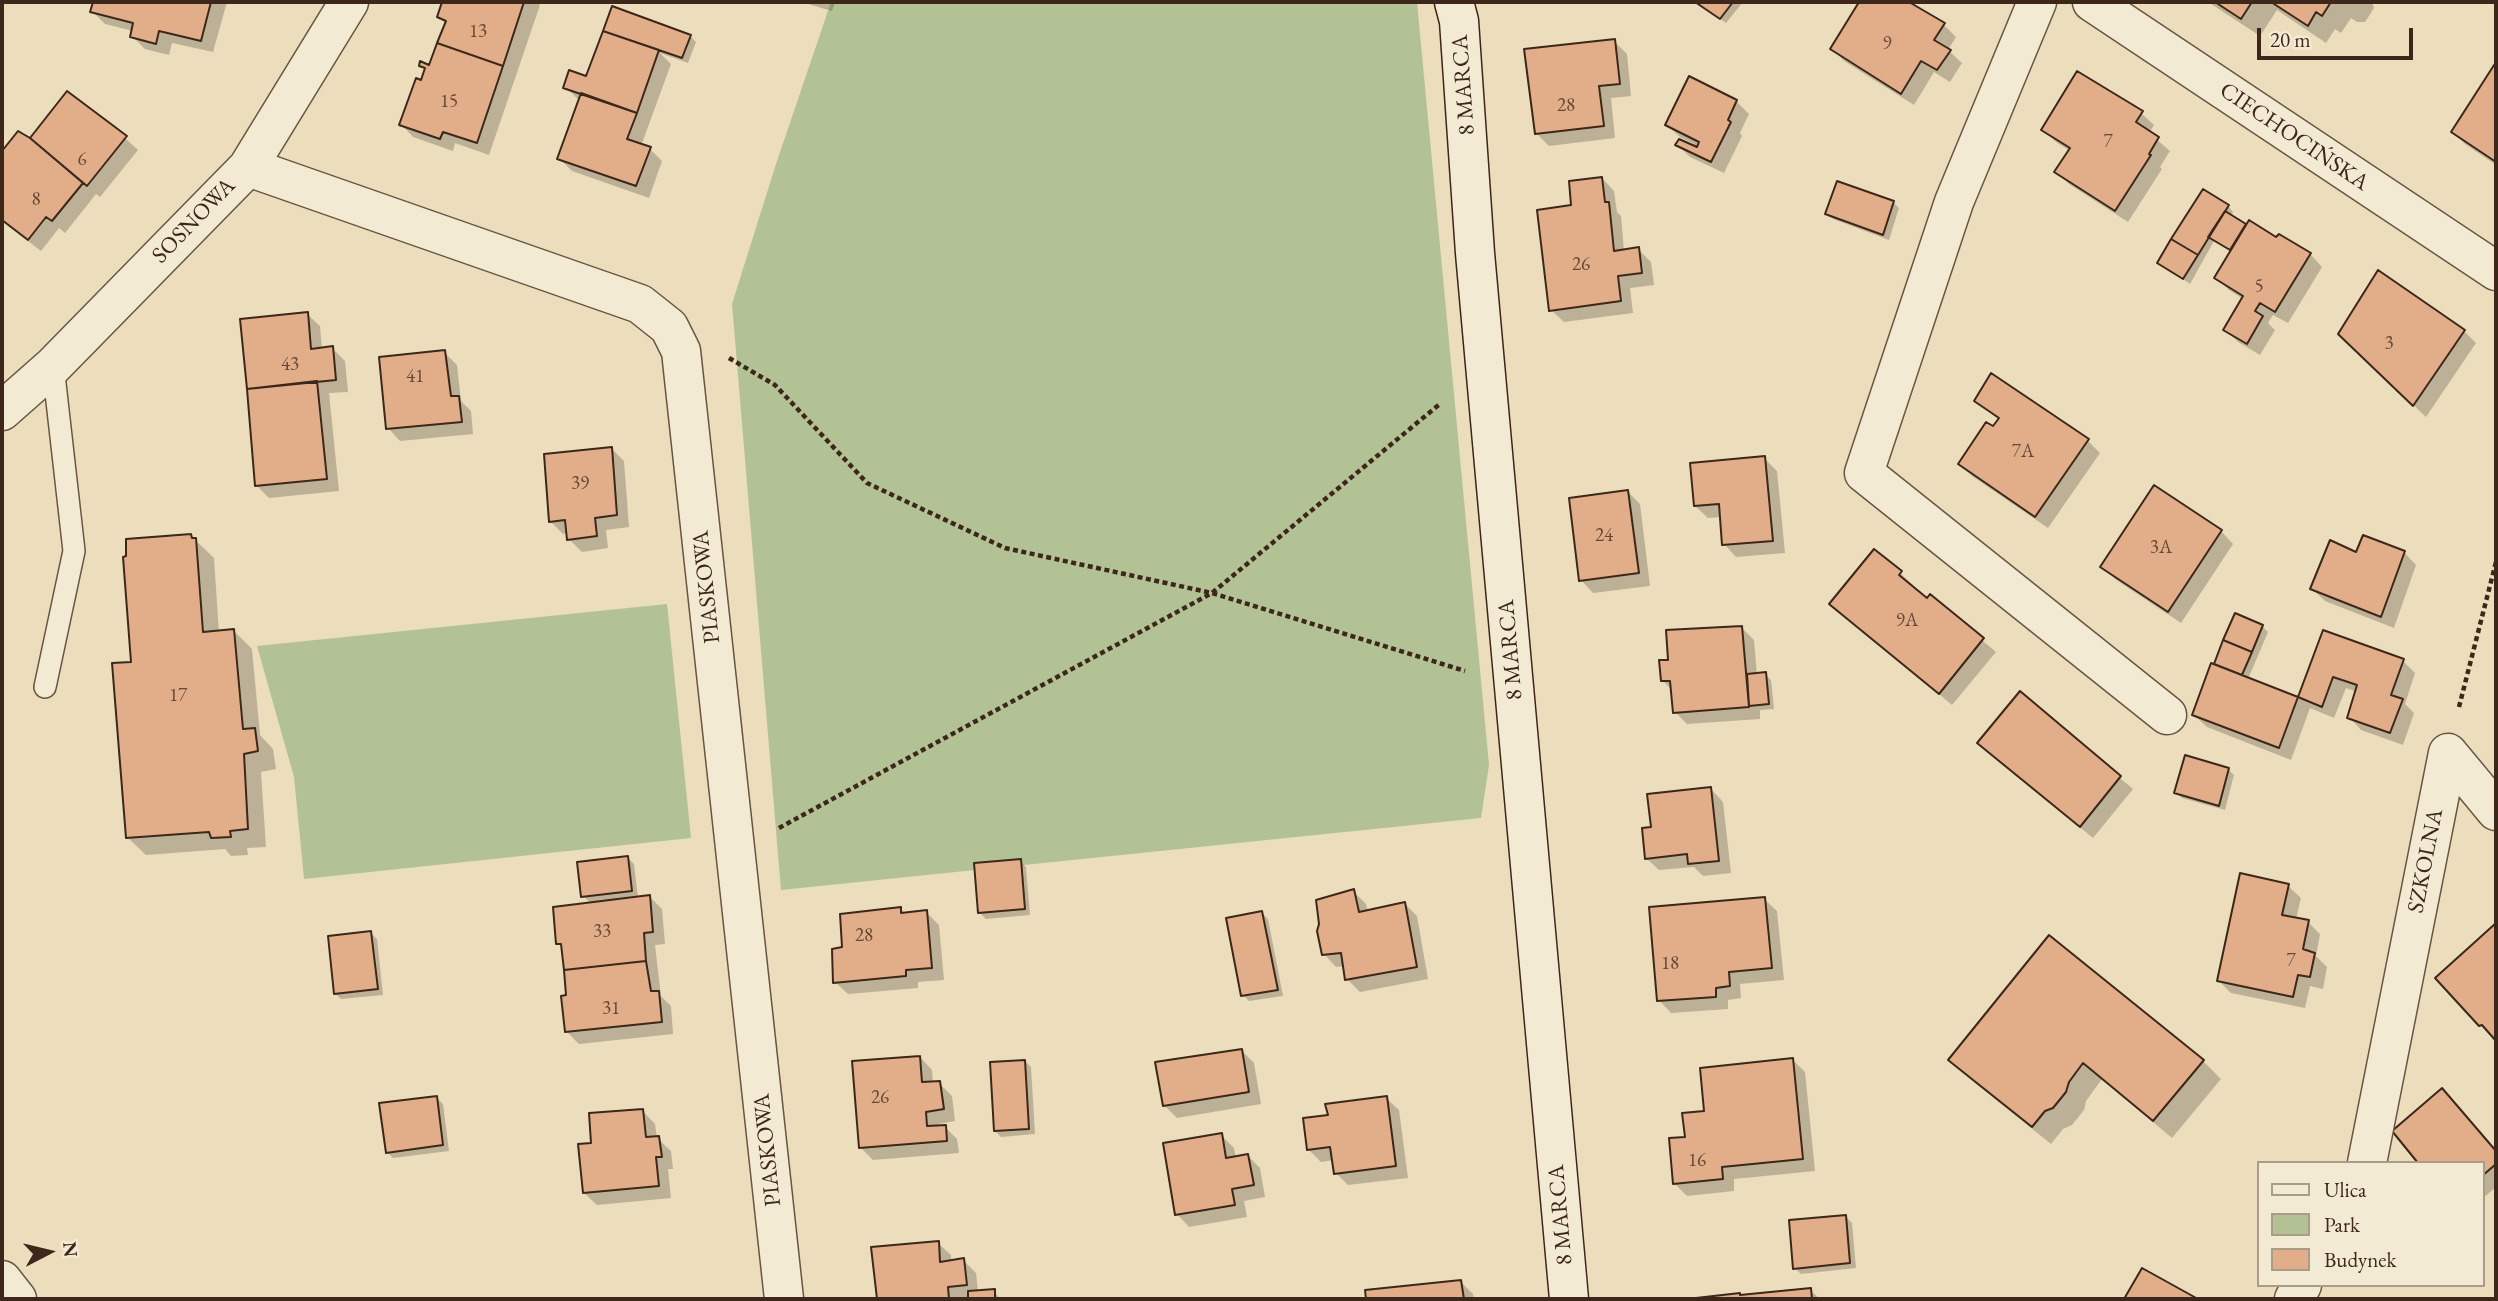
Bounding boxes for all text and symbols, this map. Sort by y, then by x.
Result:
scale bar [2260,14,2416,58]
house number: 13 [469,21,487,43]
text: 20 m [2270,26,2311,53]
house number: 9 [1882,33,1892,55]
street label: 8 MARCA [1447,34,1481,136]
street label: CIECHOCIŃSKA [2214,77,2374,197]
house number: 15 [440,91,458,113]
house number: 28 [1557,95,1575,117]
house number: 7 [2103,131,2113,153]
house number: 6 [77,149,87,171]
street label: SOSNOWA [147,173,241,269]
house number: 8 [31,189,41,211]
house number: 26 [1572,254,1590,276]
house number: 5 [2254,276,2264,298]
house number: 3 [2384,333,2394,355]
house number: 43 [281,354,299,376]
house number: 41 [406,366,424,388]
house number: 7A [2012,441,2034,463]
house number: 39 [571,473,589,495]
house number: 24 [1595,525,1613,547]
street label: PIASKOWA [687,529,727,645]
house number: 3A [2150,537,2172,559]
street label: 8 MARCA [1493,599,1529,701]
house number: 9A [1896,610,1918,632]
house number: 17 [169,685,187,707]
street label: SZKOLNA [2402,807,2450,915]
house number: 33 [593,921,611,943]
house number: 28 [855,925,873,947]
house number: 7 [2286,950,2296,972]
house number: 18 [1661,953,1679,975]
house number: 31 [602,998,620,1020]
house number: 26 [871,1087,889,1109]
street label: PIASKOWA [748,1092,788,1208]
house number: 16 [1688,1150,1706,1172]
legend [2256,1161,2484,1287]
street label: 8 MARCA [1543,1164,1579,1266]
text: Ulica [2324,1176,2366,1203]
text: Park [2324,1211,2360,1238]
north arrow [14,1217,84,1287]
text: N [57,1240,84,1259]
text: Budynek [2324,1246,2396,1273]

